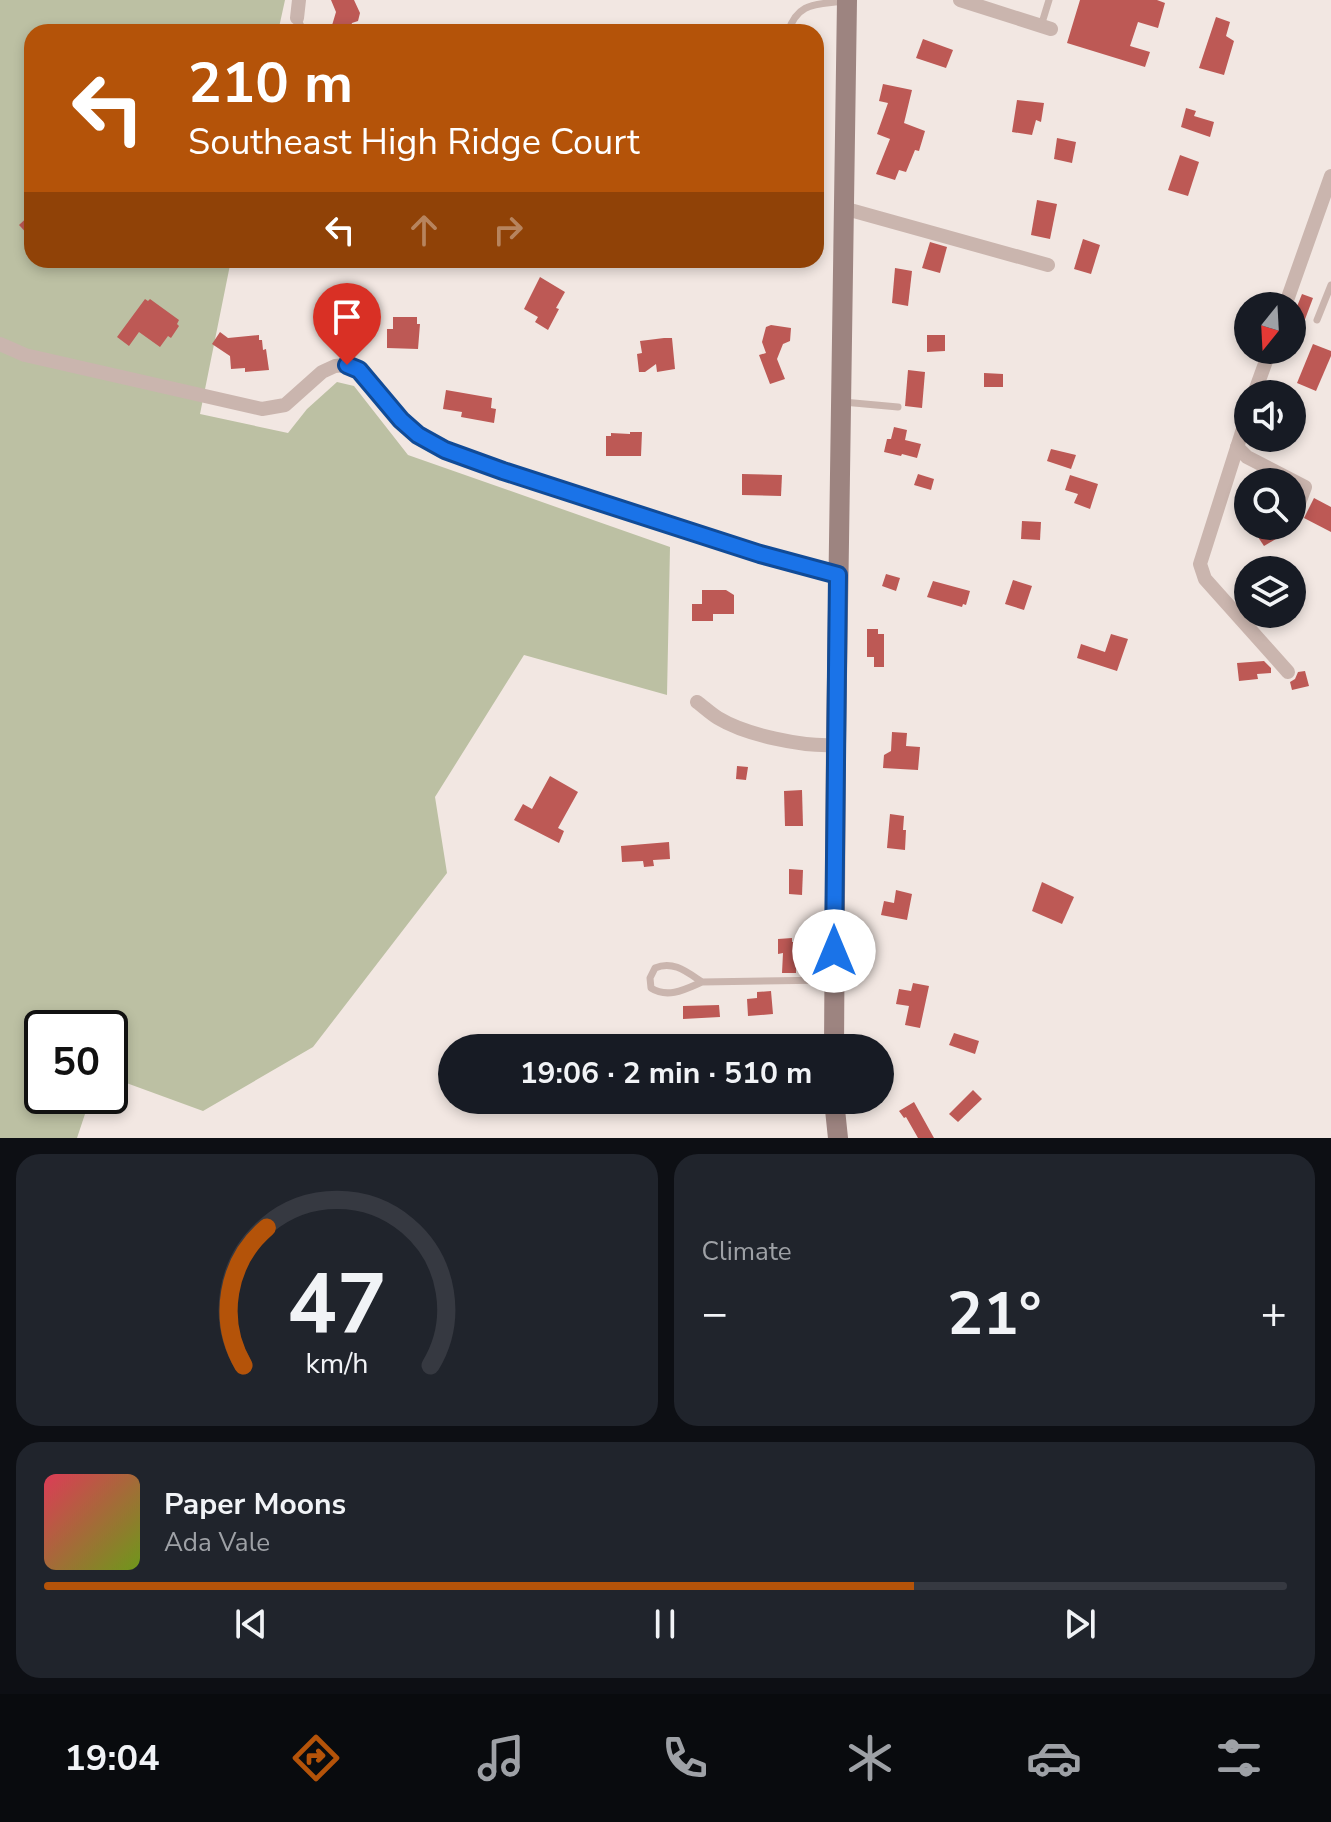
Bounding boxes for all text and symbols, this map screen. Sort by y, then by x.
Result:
text: 210 m [188,45,353,122]
icon: left [56,56,160,160]
text: Southeast High Ridge Court [188,118,640,167]
icon: left [318,208,362,252]
icon: ahead [402,208,446,252]
icon: right [486,208,530,252]
pin [313,283,381,365]
north arrow [1234,292,1306,364]
map controls [1234,292,1306,628]
icon: arrive [325,295,369,339]
button: sound [1234,380,1306,452]
button: search [1234,468,1306,540]
button: layers [1234,556,1306,628]
position arrow [792,909,876,993]
speed limit sign: 50 [24,1010,128,1114]
text: 19:06 · 2 min · 510 m [520,1053,812,1094]
text: Climate [702,1234,792,1269]
text: 47 [287,1248,387,1361]
text: 21° [947,1273,1042,1355]
text: − [702,1284,728,1344]
text: + [1261,1284,1287,1344]
text: km/h [305,1344,368,1383]
text: Paper Moons [164,1484,346,1525]
text: Ada Vale [164,1525,270,1560]
icon: previous [229,1602,273,1646]
icon: pause [643,1602,687,1646]
icon: next [1058,1602,1102,1646]
icon: directions [288,1730,344,1786]
icon: music [473,1730,529,1786]
icon: phone [657,1730,713,1786]
icon: climate [842,1730,898,1786]
icon: car [1026,1730,1082,1786]
icon: filters [1211,1730,1267,1786]
text: 19:04 [64,1734,160,1783]

